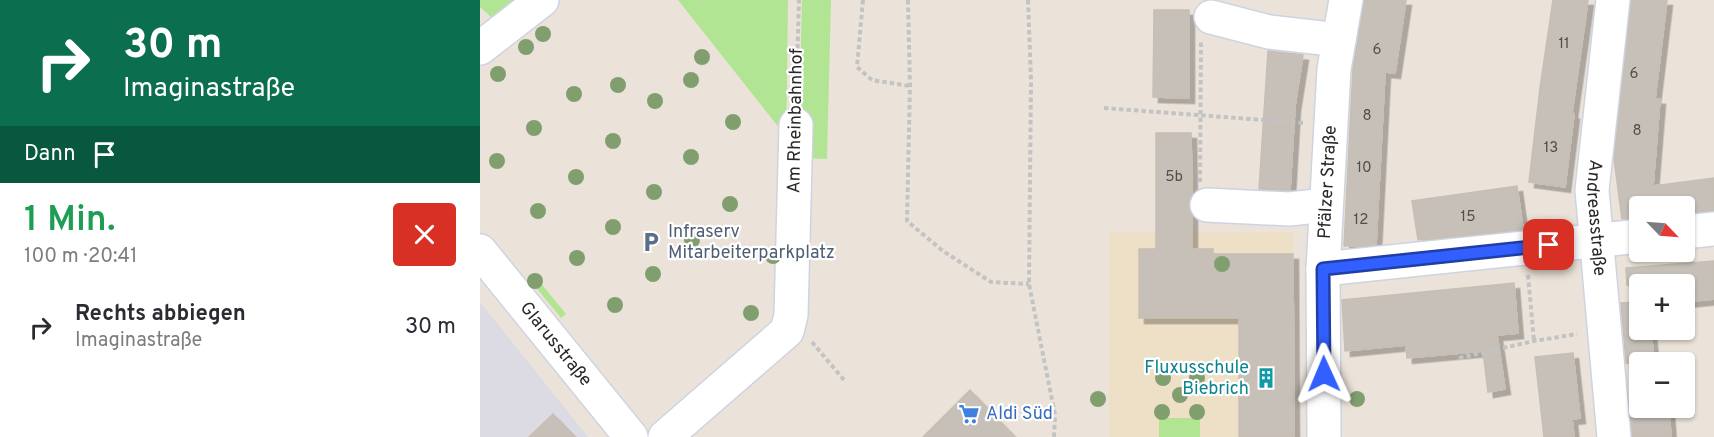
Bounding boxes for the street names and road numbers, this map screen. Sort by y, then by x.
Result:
street label: Am Rheinbahnhof [783,48,809,194]
street label: Pfälzer Straße [1313,125,1342,240]
street label: Andreasstraße [1580,158,1611,277]
street label: Glarusstraße [514,297,597,391]

